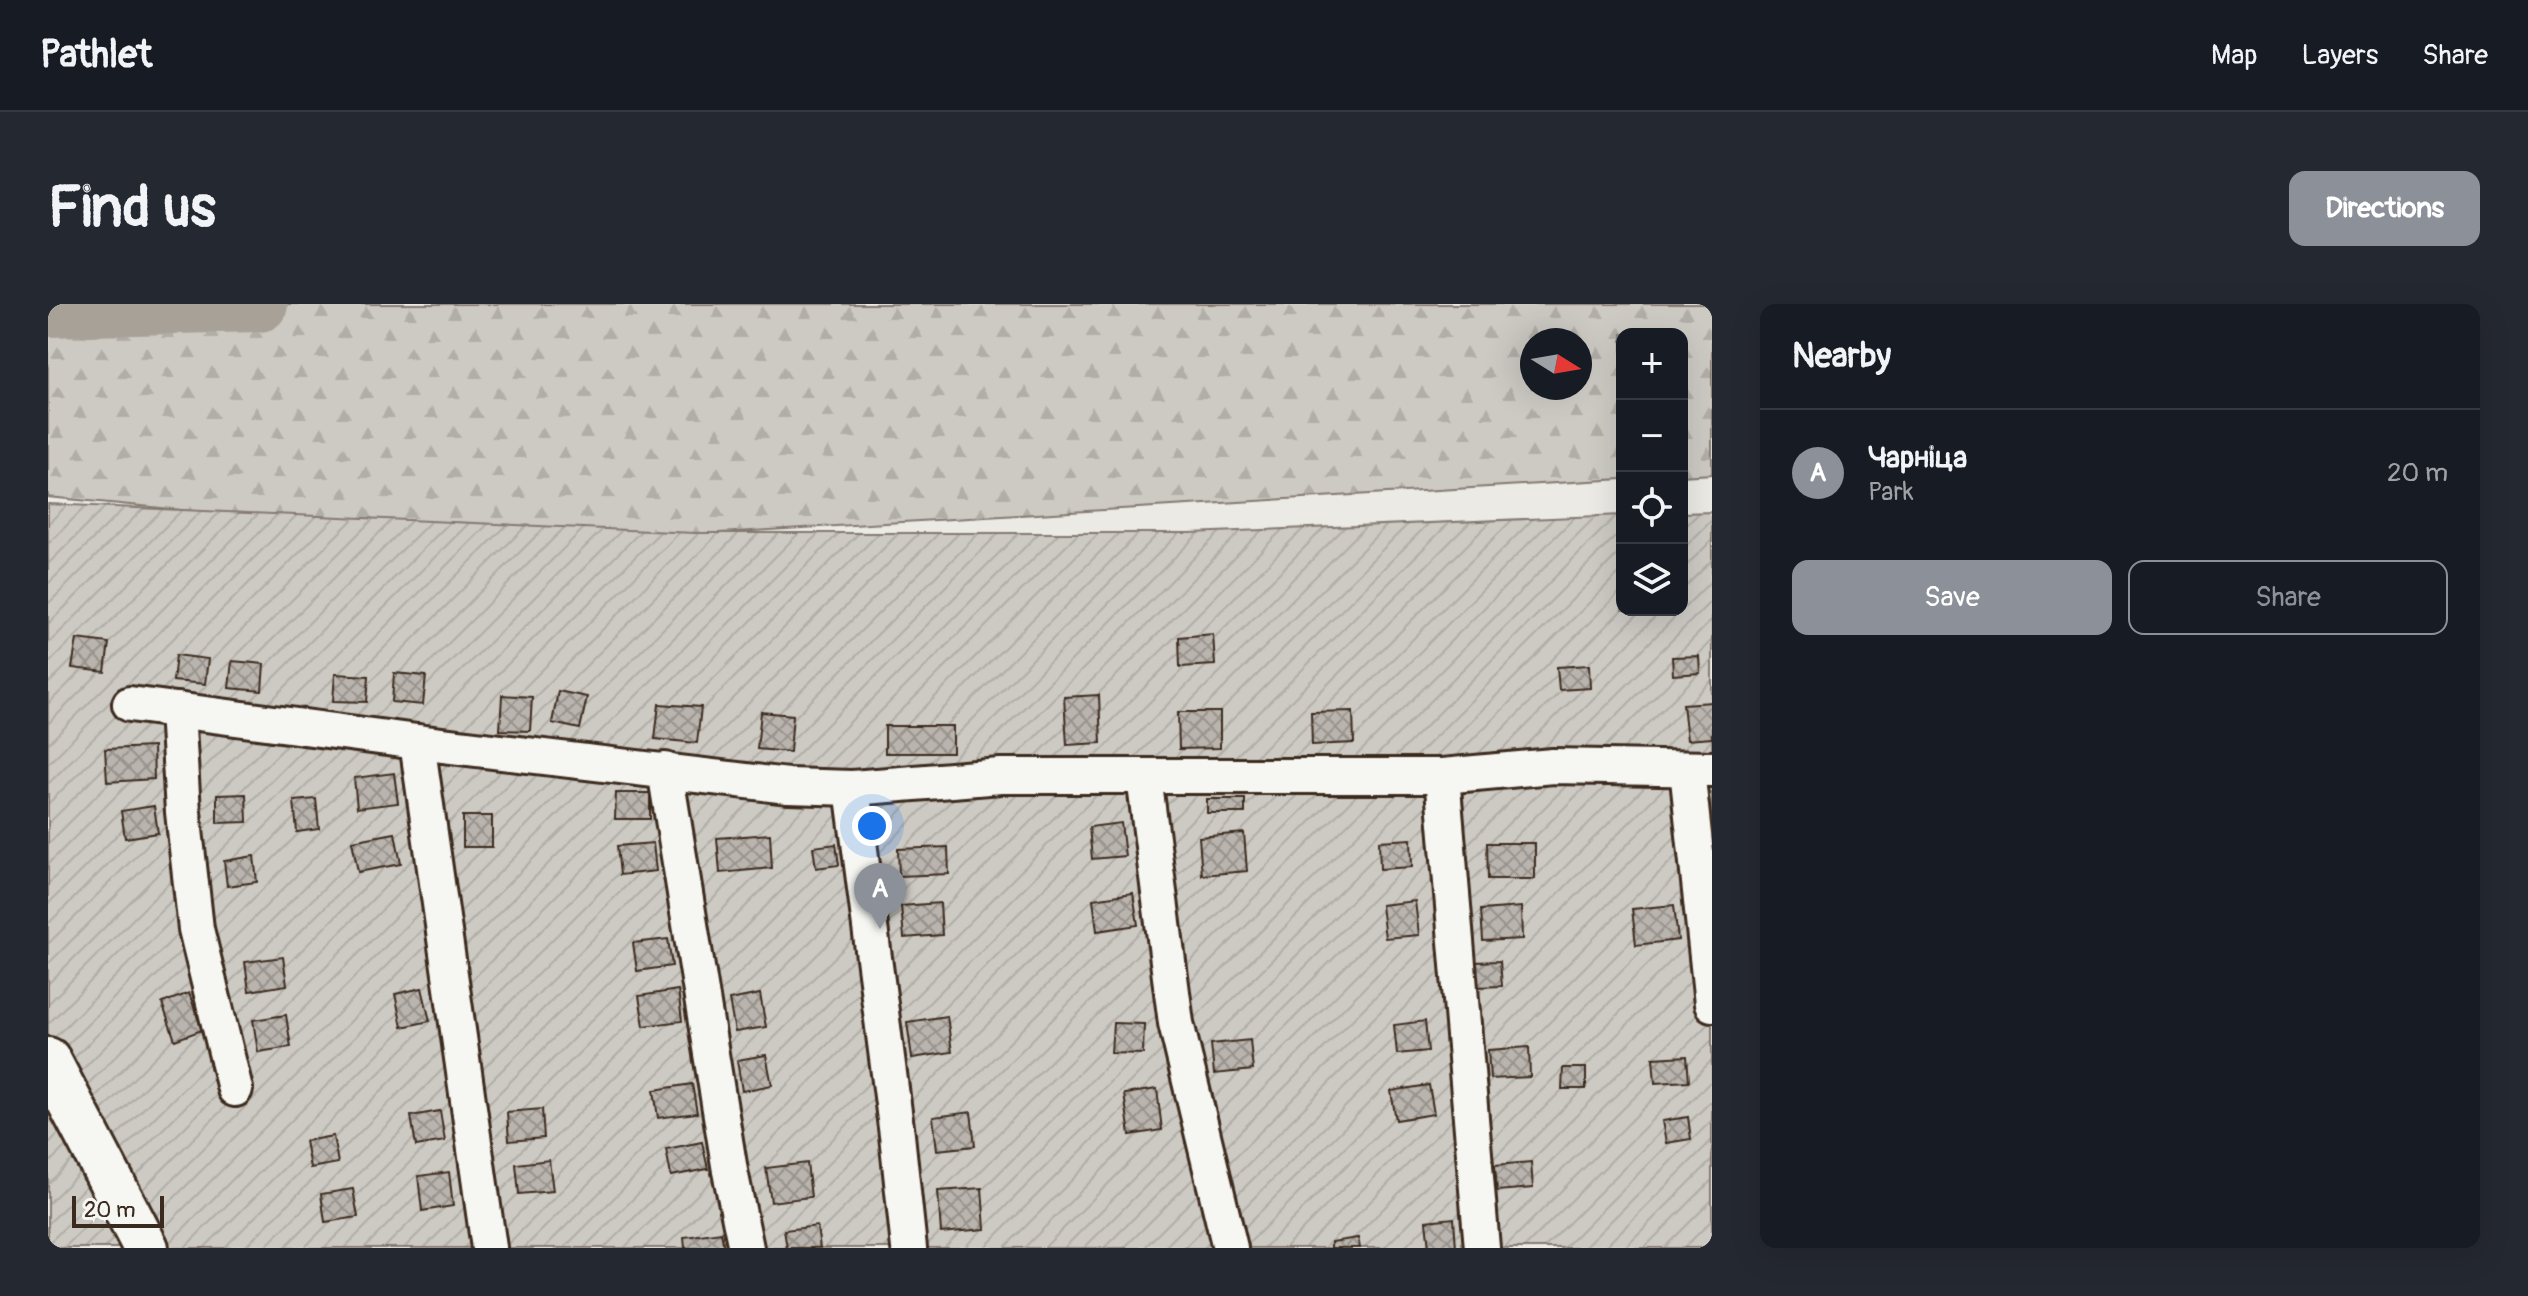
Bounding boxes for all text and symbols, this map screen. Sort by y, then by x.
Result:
text: Pathlet [40,31,152,79]
text: Map [2211,38,2257,73]
text: Layers [2301,38,2378,73]
text: Share [2422,38,2488,73]
button: Directions [2289,171,2480,246]
text: Find us [48,174,216,243]
north arrow [1520,328,1592,400]
map controls [1616,328,1688,616]
button: + [1616,328,1688,400]
text: Nearby [1792,335,1891,378]
button: − [1616,400,1688,472]
text: Чарніца [1868,439,1967,476]
text: A [1810,457,1826,489]
text: 20 m [2387,457,2448,489]
button: locate [1616,472,1688,544]
text: Park [1868,476,1914,508]
button: layers [1616,544,1688,616]
button: Save [1792,560,2112,635]
button: Share [2128,560,2448,635]
your location [852,806,892,846]
pin: A [854,863,906,929]
scale bar [72,1192,164,1228]
text: 20 m [84,1196,136,1224]

